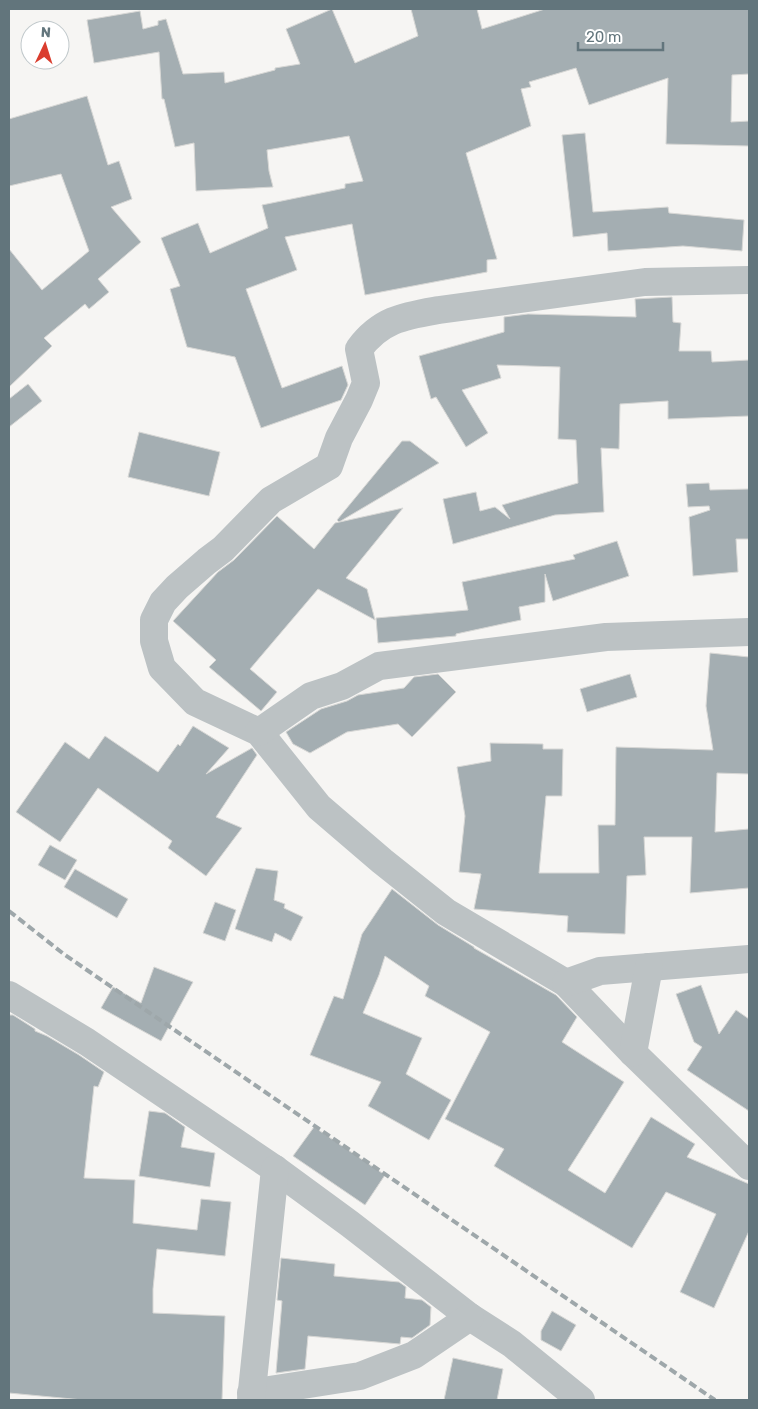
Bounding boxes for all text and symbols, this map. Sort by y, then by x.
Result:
north arrow [20,20,70,70]
scale bar [578,20,663,52]
text: N [40,24,51,41]
text: 20 m [586,28,621,46]

